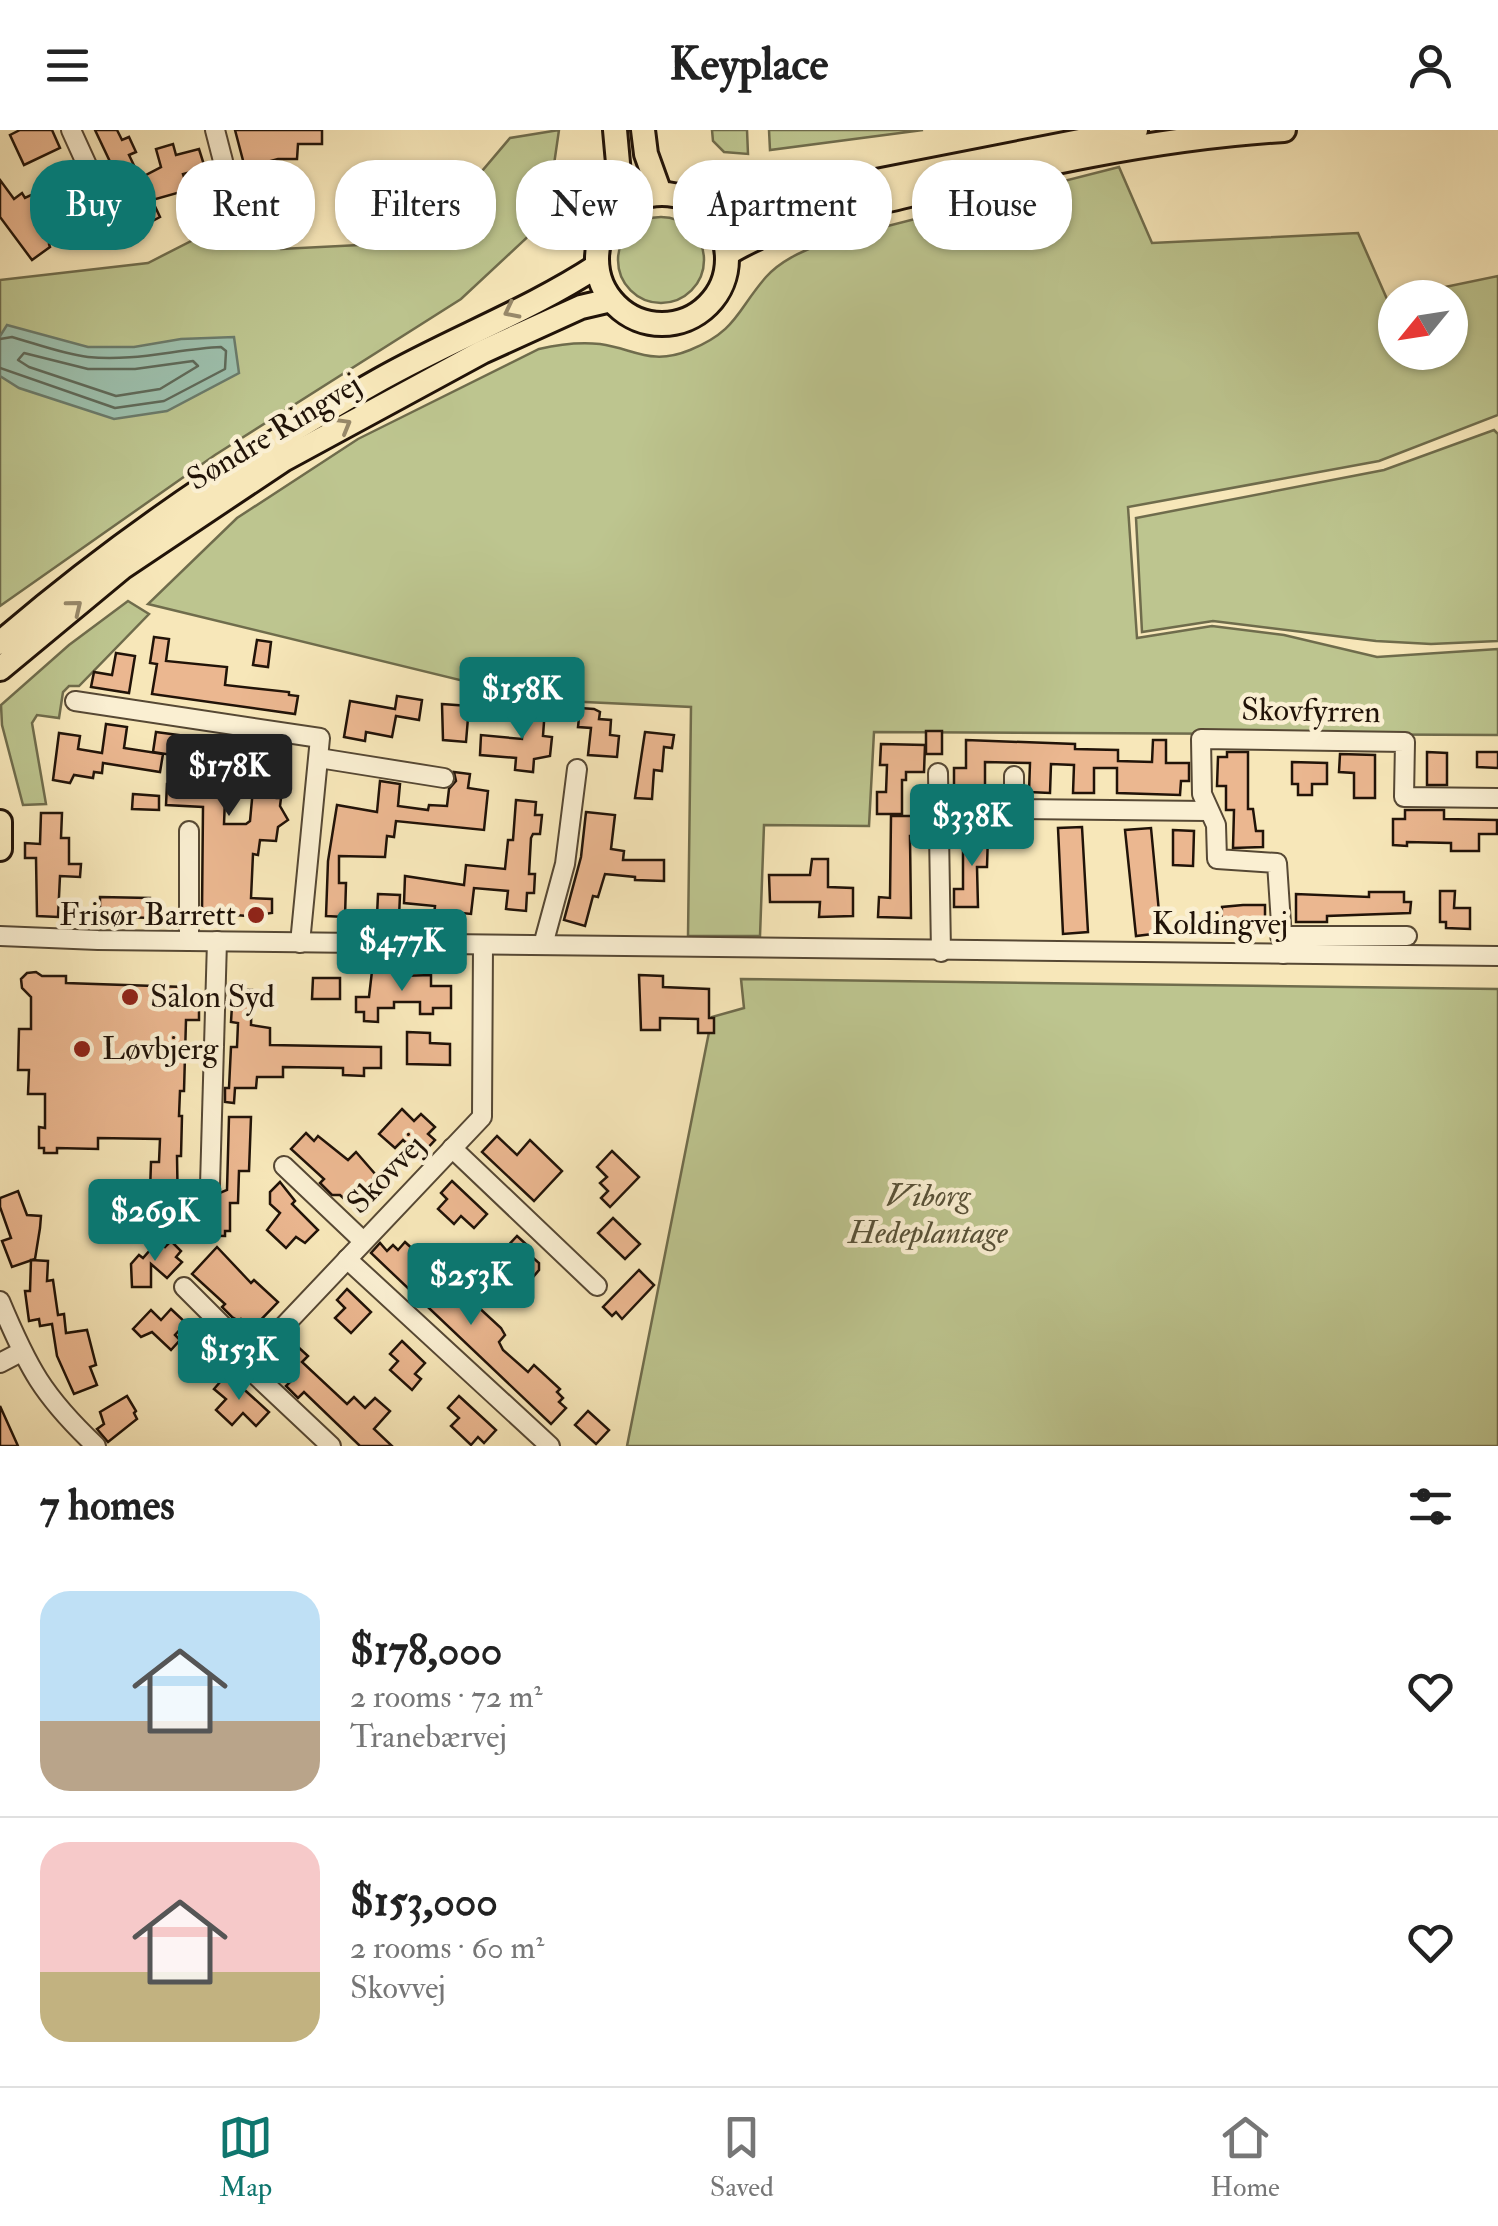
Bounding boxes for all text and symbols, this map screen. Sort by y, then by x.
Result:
text: Keyplace [670,37,828,93]
icon: menu [40,38,95,93]
icon: person [1403,38,1458,93]
chip: Buy [30,160,156,250]
chip: Rent [176,160,315,250]
chip: Filters [335,160,496,250]
chip: New [516,160,653,250]
chip: Apartment [673,160,892,250]
chip: House [912,160,1072,250]
north arrow [1378,280,1468,370]
map controls [1378,280,1468,370]
one-way arrow [503,299,521,319]
street label: Søndre Ringvej [180,364,368,500]
one-way arrow [333,418,351,438]
one-way arrow [64,601,82,619]
pin: $158K [452,657,592,742]
text: $158K [482,669,562,709]
street label: Skovfyrren [1241,690,1381,732]
pin: $178K [159,734,299,819]
text: $178K [188,746,270,786]
pin: $338K [902,784,1042,869]
text: $338K [932,796,1012,836]
place label: Frisør Barrett [59,895,236,935]
marker: Frisør Barrett [245,904,267,926]
street label: Koldingvej [1152,904,1288,944]
pin: $477K [332,909,472,994]
text: $477K [359,921,445,961]
place label: Salon Syd [150,977,275,1017]
marker: Salon Syd [119,986,141,1008]
place label: Løvbjerg [102,1029,220,1069]
marker: Løvbjerg [71,1038,93,1060]
street label: Skovvej [338,1126,434,1222]
park label: Viborg Hedeplantage [846,1176,1008,1253]
pin: $269K [85,1179,225,1264]
text: $269K [110,1191,200,1231]
pin: $253K [401,1243,541,1328]
text: $253K [430,1255,512,1295]
pin: $153K [169,1318,309,1403]
text: $153K [200,1330,278,1370]
icon: filters [1403,1479,1458,1534]
text: 7 homes [40,1480,175,1532]
text: $178,000 [350,1625,502,1677]
icon: home [120,1631,240,1751]
icon: heart [1403,1664,1458,1719]
text: 2 rooms · 72 m² [350,1677,543,1717]
text: Tranebærvej [350,1717,507,1757]
text: $153,000 [350,1876,498,1928]
icon: home [120,1882,240,2002]
icon: heart [1403,1915,1458,1970]
text: 2 rooms · 60 m² [350,1928,544,1968]
text: Skovvej [350,1968,446,2008]
tab: Map [218,2110,273,2205]
tab: Saved [710,2110,774,2205]
tab: Home [1210,2110,1280,2205]

